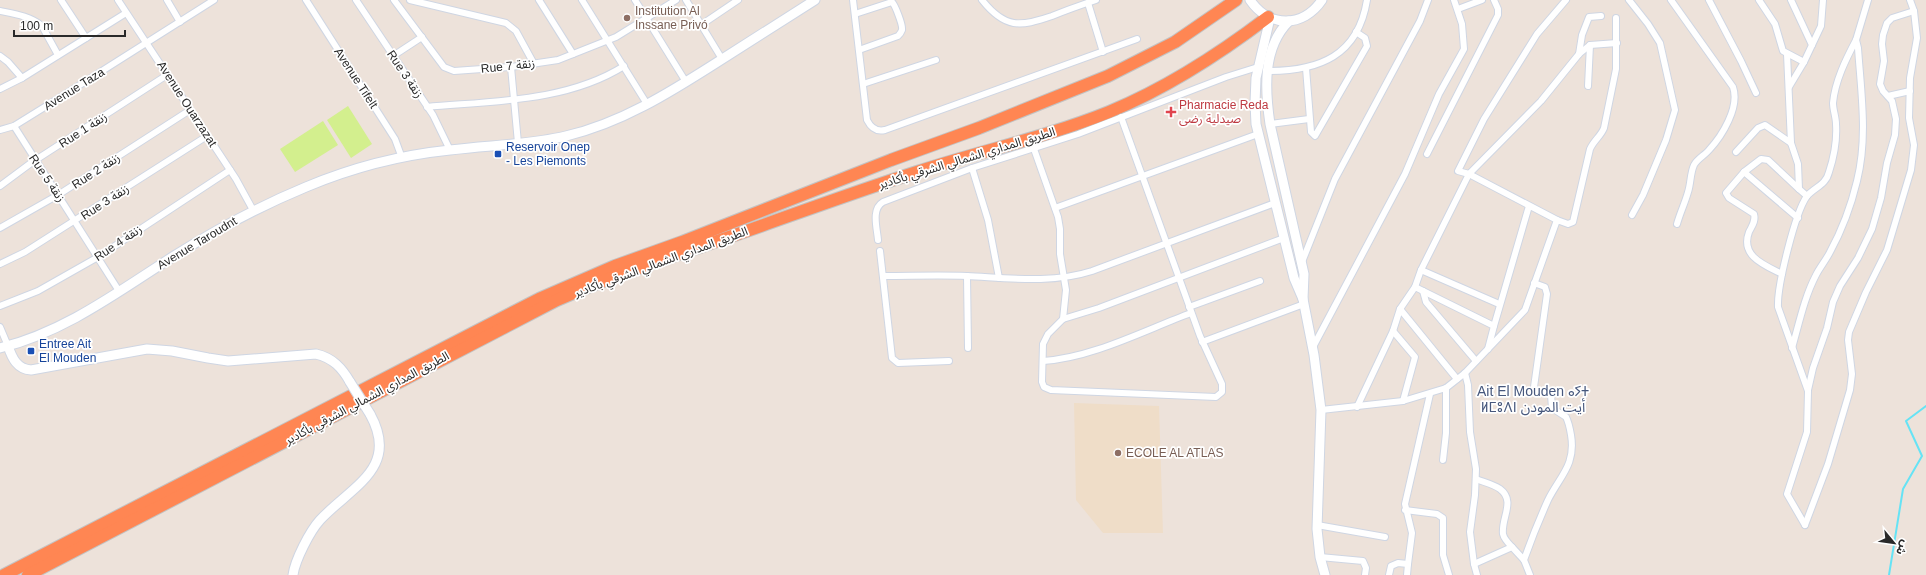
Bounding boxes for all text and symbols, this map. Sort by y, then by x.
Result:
place label: Institution Al Inssane Privó [635,4,708,32]
scale bar [14,12,125,38]
marker: Institution Al Inssane Privó [622,13,632,23]
text: 100 m [20,19,53,33]
street label: Avenue Tifelt [331,45,381,111]
street label: Rue 3 زنقة [384,48,426,100]
street label: Rue 7 زنقة [480,56,536,76]
street label: Avenue Ouarzazat [154,59,220,150]
street label: Avenue Taza [41,65,107,113]
place label: Pharmacie Reda صيدلية رضى [1179,98,1269,126]
marker: Pharmacie Reda صيدلية رضى [1166,107,1176,117]
street label: Rue 1 زنقة [56,109,110,151]
street label: الطريق المداري الشمالي الشرقي بأكادير [876,124,1058,195]
place label: Reservoir Onep - Les Piemonts [506,140,590,168]
marker: Reservoir Onep - Les Piemonts [493,149,503,159]
street label: Rue 2 زنقة [69,150,123,192]
street label: Rue 5 زنقة [26,152,68,204]
street label: Rue 3 زنقة [78,181,132,223]
street label: Avenue Taroudnt [155,213,240,272]
street label: Rue 4 زنقة [92,222,144,264]
street label: الطريق المداري الشمالي الشرقي بأكادير [571,223,751,303]
place label: Entree Ait El Mouden [39,337,96,365]
marker: Entree Ait El Mouden [26,346,36,356]
street label: الطريق المداري الشمالي الشرقي بأكادير [281,348,453,450]
district label: Ait El Mouden ⴰⵢⵜ ⵍⵎⵓⴷⵏ أيت المودن [1477,383,1589,416]
place label: ECOLE AL ATLAS [1126,446,1223,460]
marker: ECOLE AL ATLAS [1113,448,1123,458]
north arrow [1874,523,1914,563]
text: ش [1893,538,1912,557]

